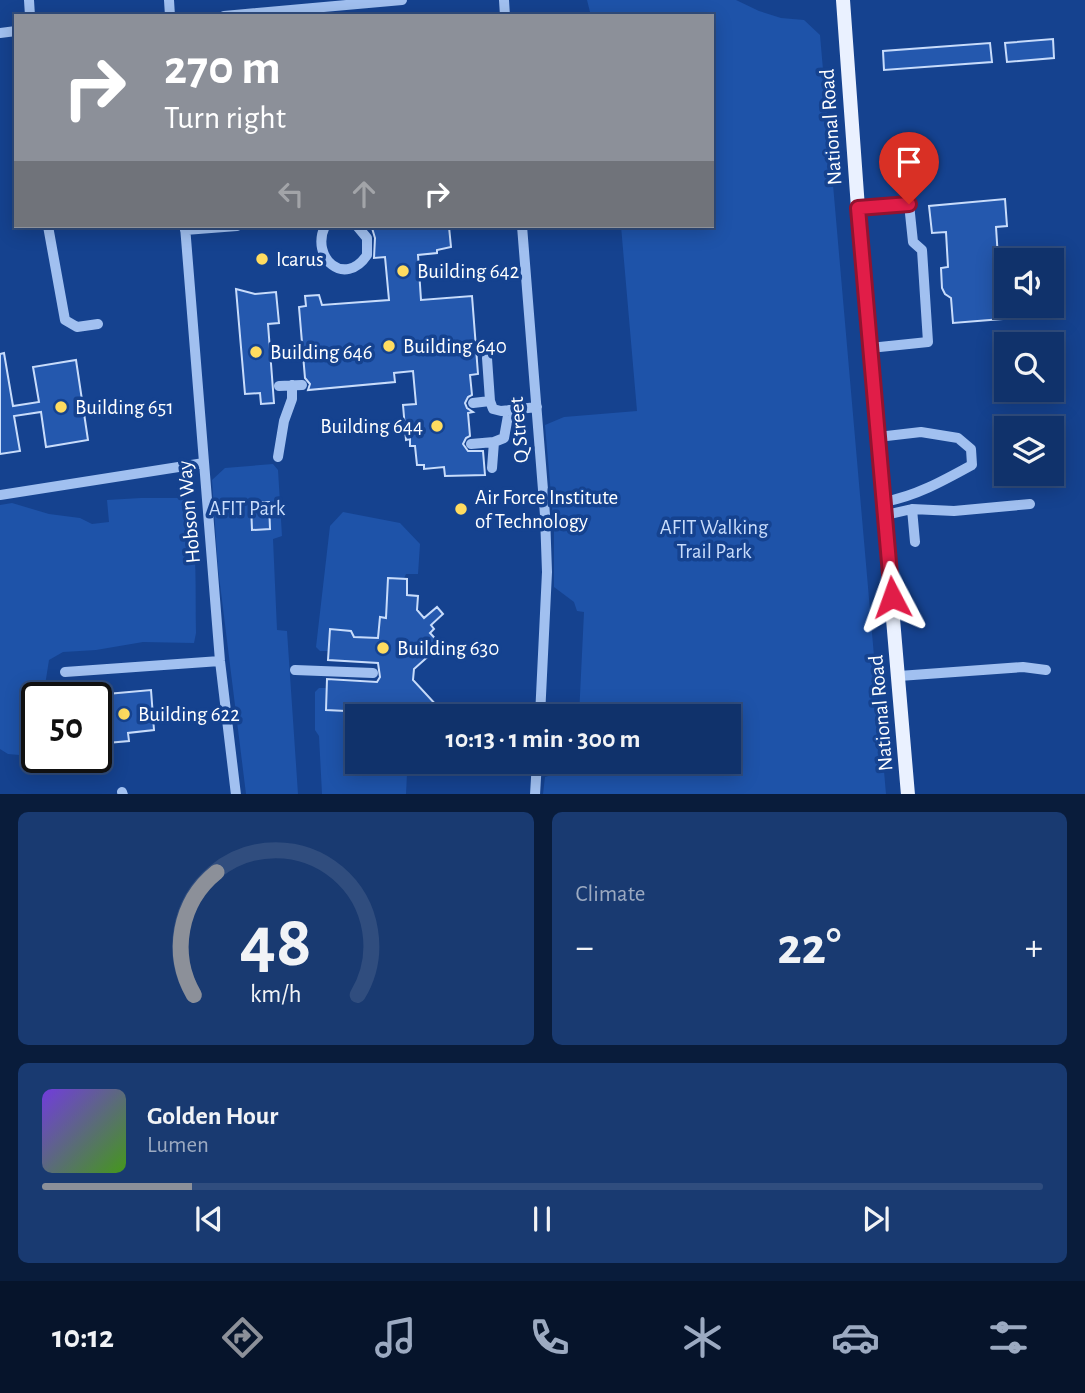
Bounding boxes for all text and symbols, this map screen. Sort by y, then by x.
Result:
icon: right [49,42,140,133]
text: 270 m [164,44,281,93]
street label: National Road [816,68,846,186]
text: Turn right [164,102,286,134]
pin [879,132,939,204]
icon: arrive [890,143,928,181]
icon: left [272,175,310,213]
icon: ahead [345,175,383,213]
icon: right [418,175,456,213]
map controls [994,248,1064,486]
button: sound [994,248,1064,318]
place label: Icarus [276,249,324,270]
marker: Icarus [254,251,270,267]
place label: Building 642 [417,261,519,282]
marker: Building 642 [395,263,411,279]
button: search [994,332,1064,402]
place label: Building 640 [403,336,507,357]
marker: Building 640 [381,338,397,354]
place label: Building 646 [270,342,373,363]
marker: Building 646 [248,344,264,360]
street label: Q Street [506,396,532,464]
place label: Building 651 [75,397,174,418]
marker: Building 651 [53,399,69,415]
place label: Building 644 [320,416,423,437]
button: layers [994,416,1064,486]
marker: Building 644 [429,418,445,434]
street label: Hobson Way [174,460,204,564]
place label: Air Force Institute of Technology [475,487,618,532]
park label: AFIT Park [209,498,286,519]
marker: Air Force Institute of Technology [453,501,469,517]
park label: AFIT Walking Trail Park [660,517,769,562]
position arrow [855,560,929,634]
place label: Building 630 [397,638,499,659]
marker: Building 630 [375,640,391,656]
street label: National Road [865,654,897,772]
speed limit sign: 50 [21,682,112,773]
place label: Building 622 [138,704,240,725]
marker: Building 622 [116,706,132,722]
text: 10:13 · 1 min · 300 m [445,726,641,752]
text: Climate [576,883,645,906]
text: 48 [239,907,312,980]
text: 22° [777,921,841,973]
text: − [576,929,594,967]
text: + [1025,929,1043,967]
text: km/h [250,981,302,1006]
text: Golden Hour [147,1103,278,1129]
text: Lumen [147,1134,209,1157]
icon: previous [190,1200,228,1238]
icon: pause [523,1200,561,1238]
icon: next [857,1200,895,1238]
icon: directions [218,1313,267,1362]
icon: music [371,1313,420,1362]
icon: phone [525,1313,574,1362]
icon: climate [678,1313,727,1362]
icon: car [831,1313,880,1362]
icon: filters [984,1313,1033,1362]
text: 10:12 [52,1321,114,1353]

